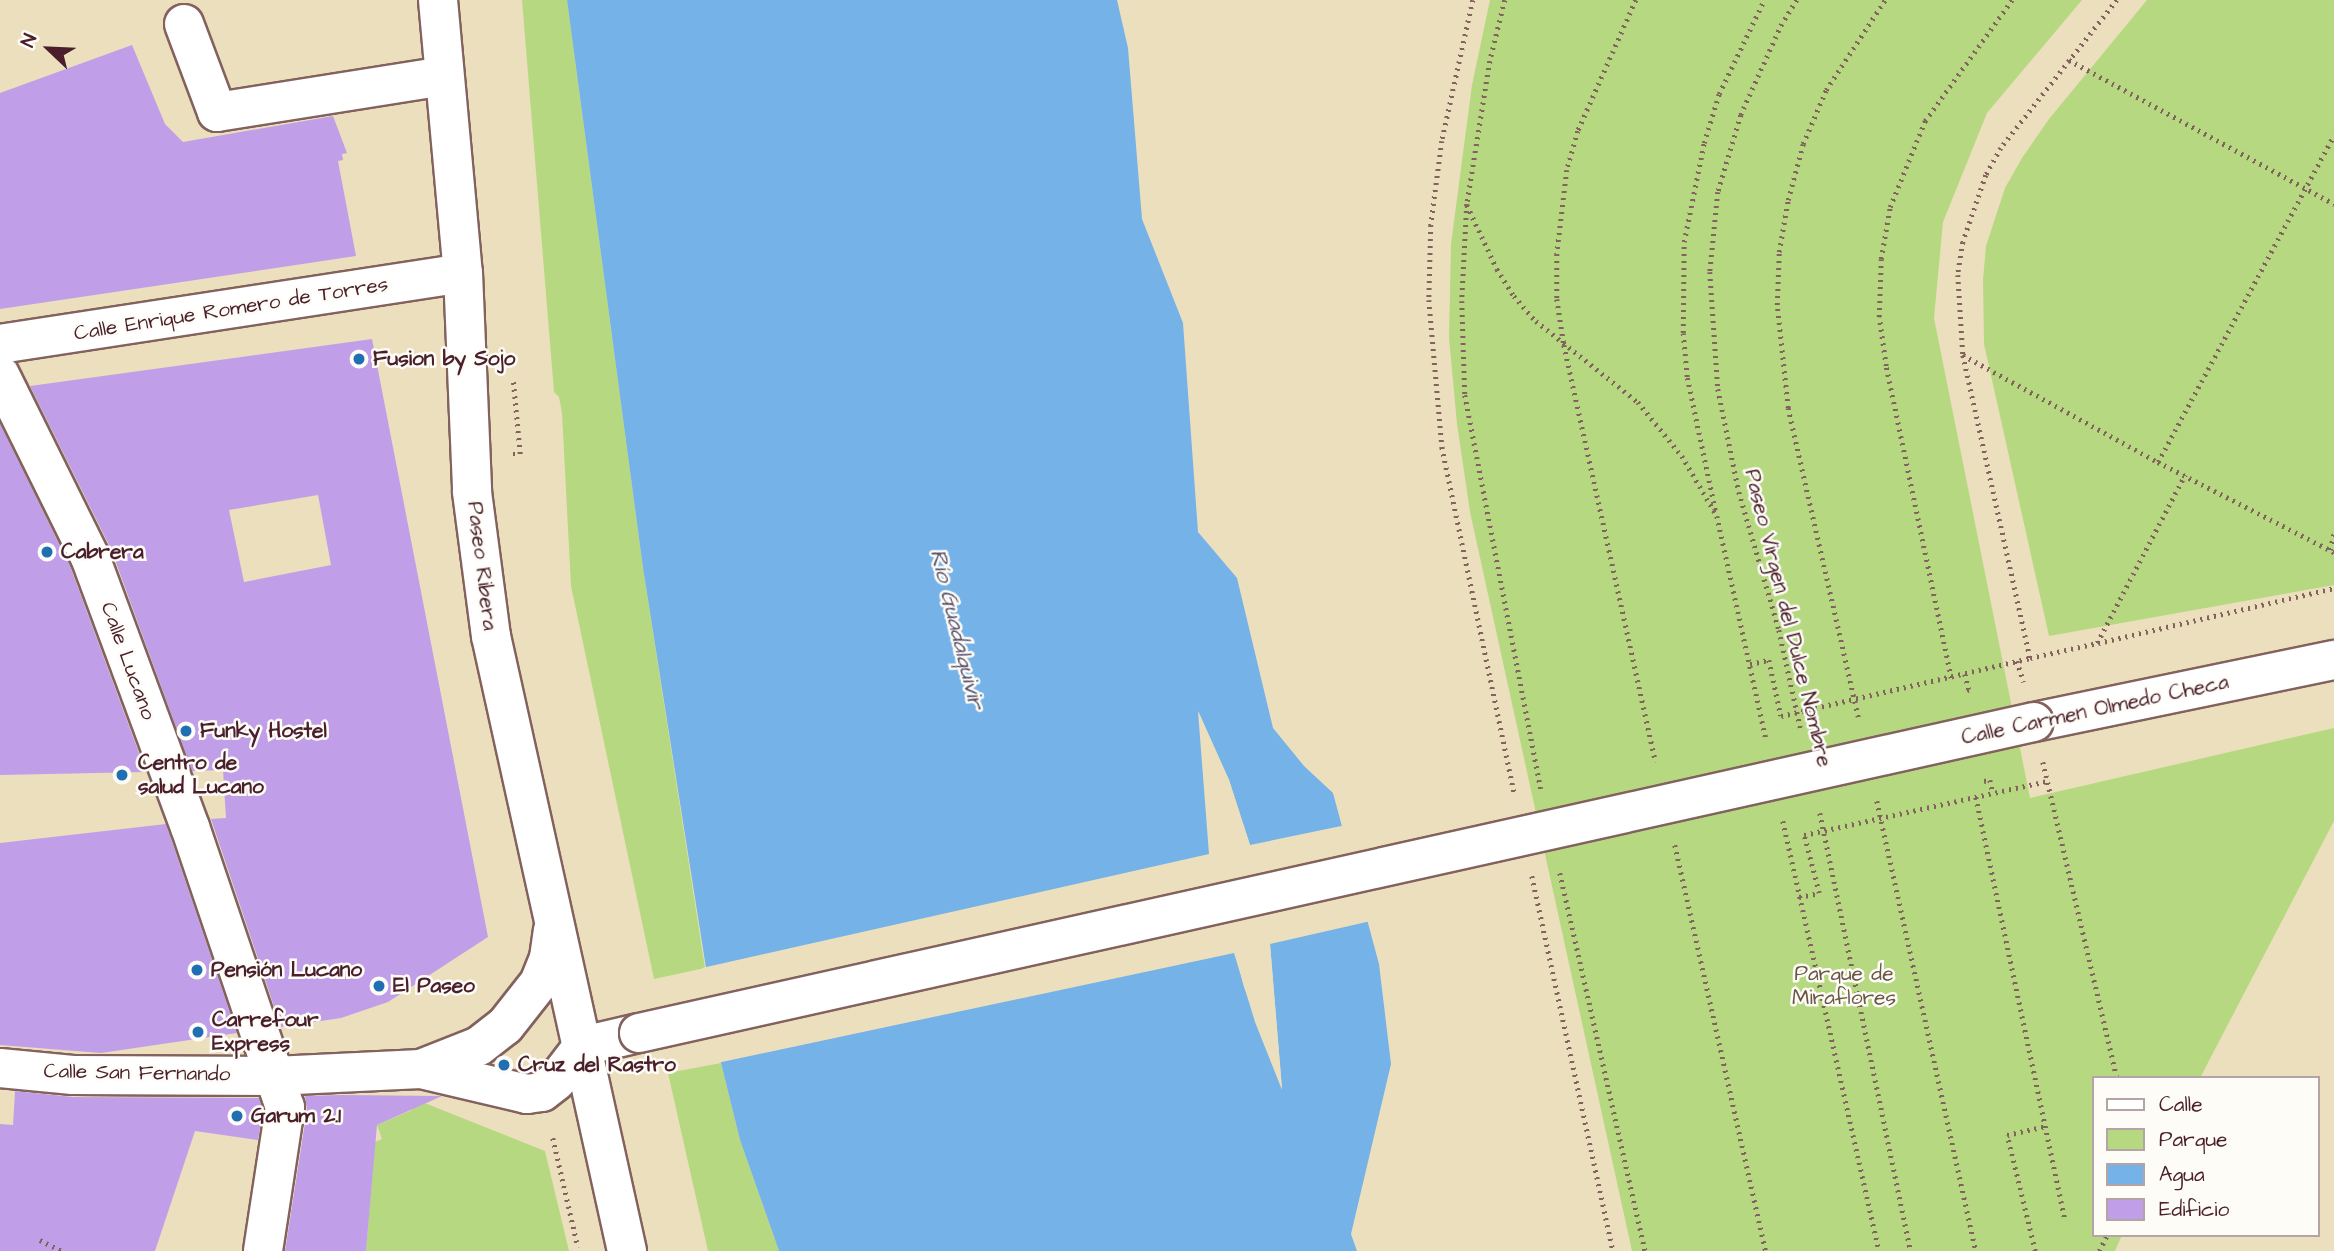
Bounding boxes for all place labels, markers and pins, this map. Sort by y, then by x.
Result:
place label: Fusion by Sojo [373,346,515,372]
marker: Fusion by Sojo [351,351,367,367]
place label: Cabrera [61,539,144,565]
marker: Cabrera [39,544,55,560]
place label: Funky Hostel [200,718,327,744]
marker: Funky Hostel [178,723,194,739]
place label: Centro de salud Lucano [138,750,264,800]
marker: Centro de salud Lucano [112,765,132,785]
place label: Pensión Lucano [211,957,362,983]
marker: Pensión Lucano [189,962,205,978]
place label: El Paseo [393,973,475,999]
marker: El Paseo [371,978,387,994]
place label: Carrefour Express [212,1007,319,1057]
marker: Carrefour Express [190,1024,206,1040]
place label: Cruz del Rastro [518,1052,676,1078]
marker: Cruz del Rastro [496,1057,512,1073]
place label: Garum 2.1 [251,1103,341,1129]
marker: Garum 2.1 [229,1108,245,1124]

